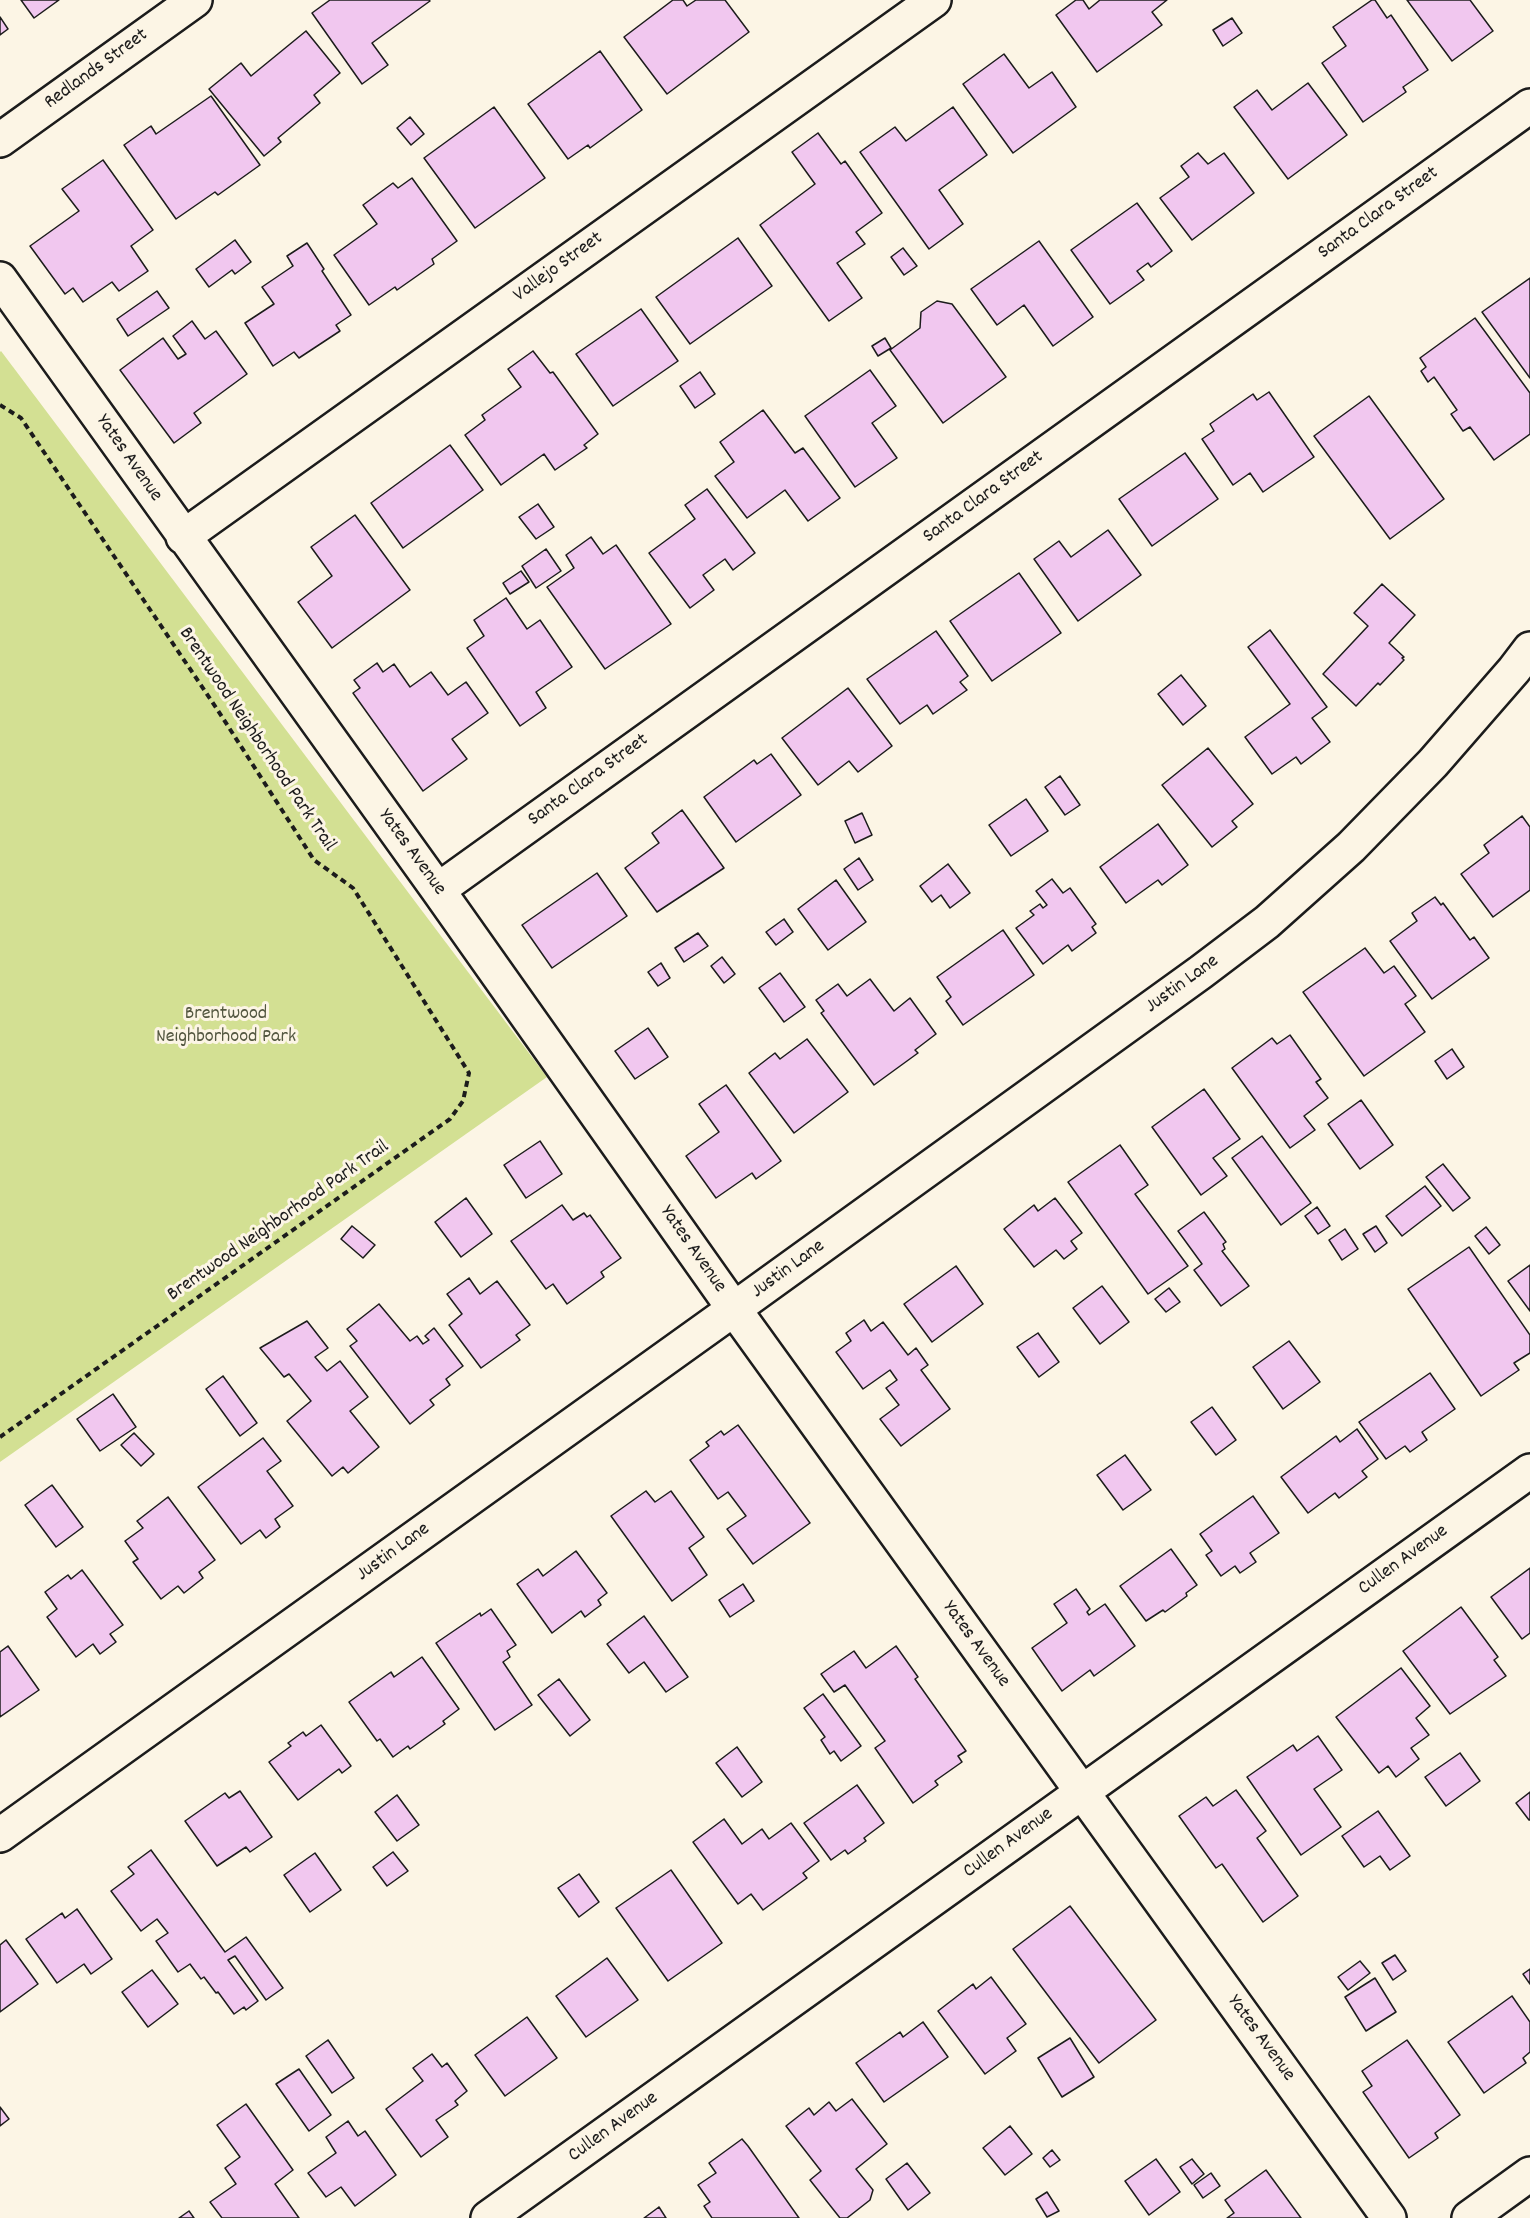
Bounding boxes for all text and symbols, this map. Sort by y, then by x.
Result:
street label: Redlands Street [40,24,154,116]
street label: Santa Clara Street [1314,162,1444,266]
street label: Vallejo Street [510,228,608,308]
street label: Yates Avenue [89,411,167,507]
street label: Santa Clara Street [919,446,1049,550]
street label: Brentwood Neighborhood Park Trail [172,623,340,857]
street label: Santa Clara Street [524,729,654,833]
street label: Yates Avenue [372,805,450,901]
street label: Justin Lane [1142,950,1224,1020]
park label: Brentwood Neighborhood Park [156,1003,296,1050]
street label: Brentwood Neighborhood Park Trail [164,1136,394,1308]
street label: Yates Avenue [653,1202,731,1298]
street label: Justin Lane [748,1235,830,1305]
street label: Justin Lane [353,1518,435,1588]
street label: Cullen Avenue [1354,1520,1454,1602]
street label: Yates Avenue [936,1597,1014,1693]
street label: Cullen Avenue [959,1803,1059,1885]
street label: Yates Avenue [1221,1991,1299,2087]
street label: Cullen Avenue [564,2087,664,2169]

